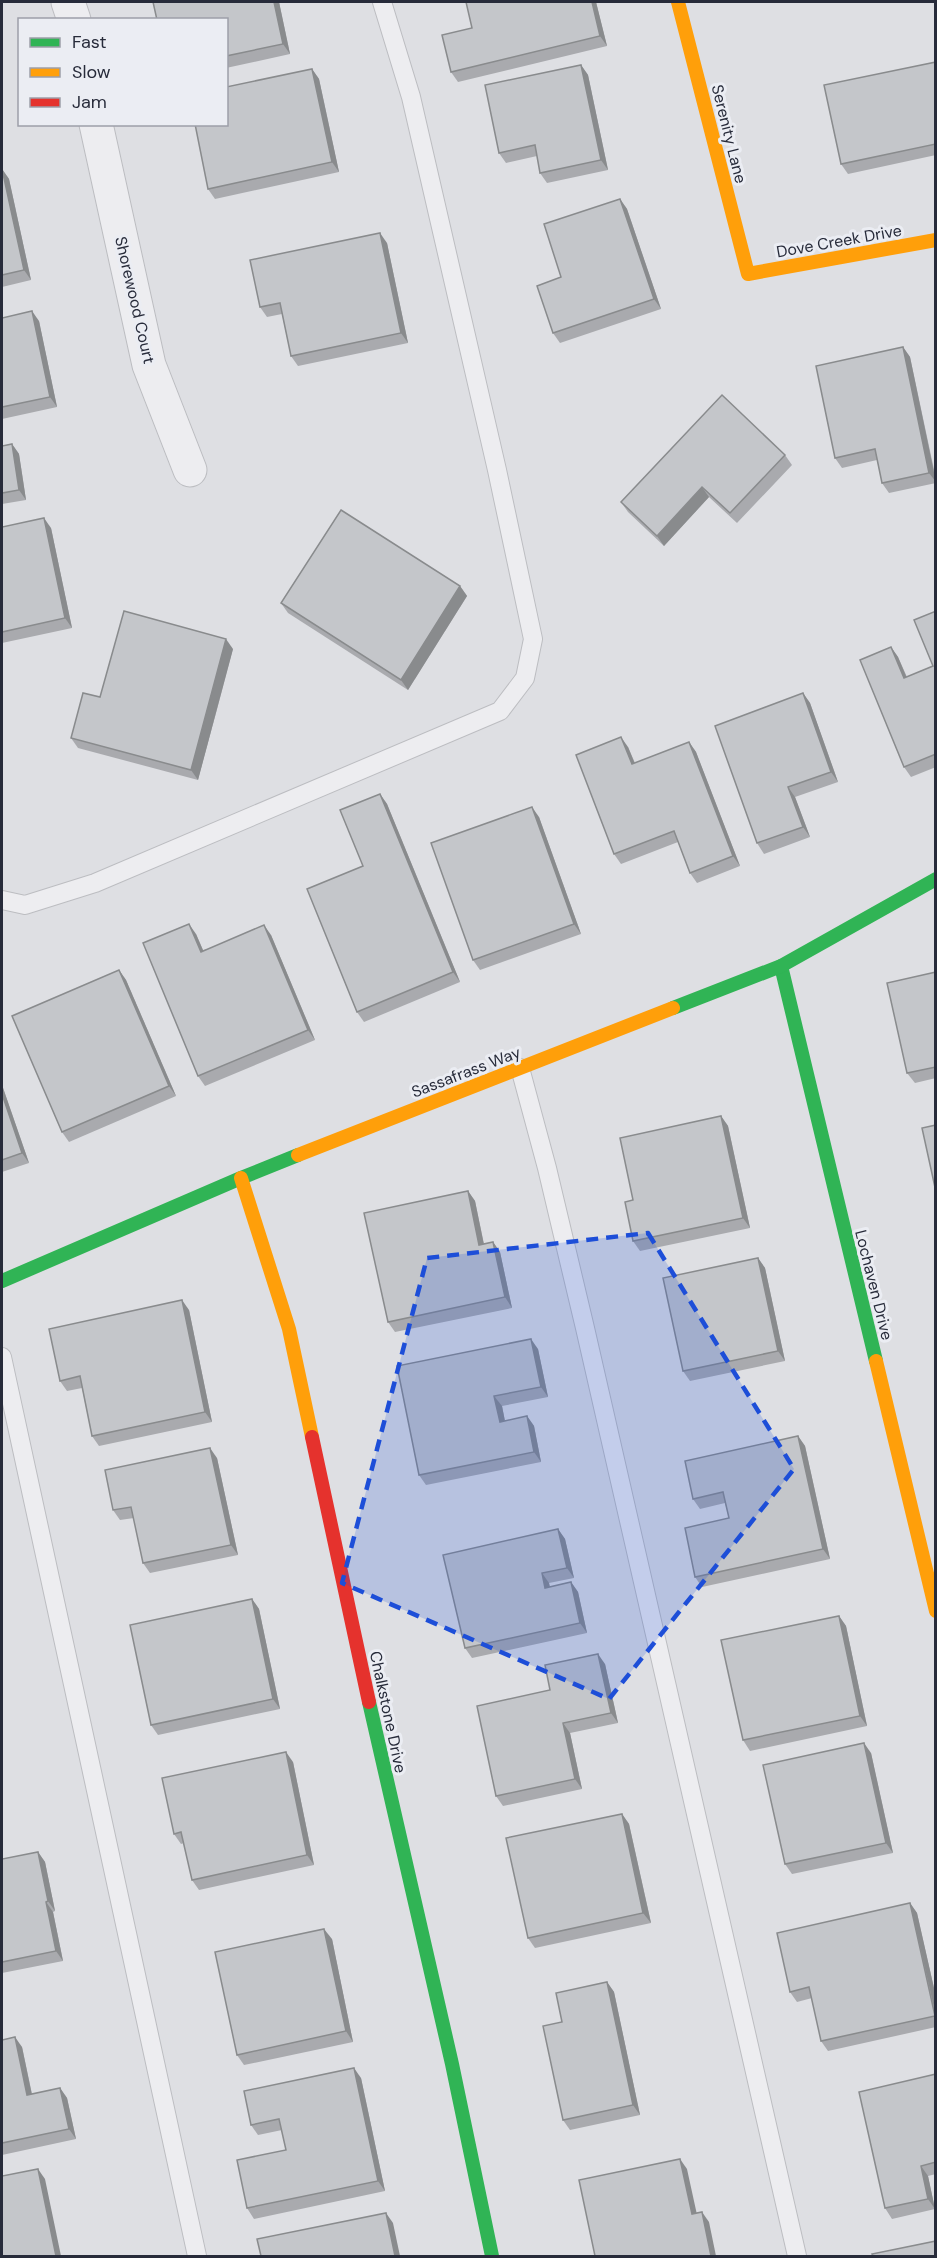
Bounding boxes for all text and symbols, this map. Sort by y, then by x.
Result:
legend [18,18,228,126]
text: Fast [72,30,107,54]
text: Slow [72,60,111,84]
street label: Serenity Lane [707,82,751,186]
text: Jam [72,90,107,114]
street label: Dove Creek Drive [775,220,903,262]
street label: Shorewood Court [110,234,160,366]
street label: Sassafrass Way [408,1042,524,1102]
street label: Lochaven Drive [850,1228,898,1342]
street label: Chalkstone Drive [365,1649,411,1775]

